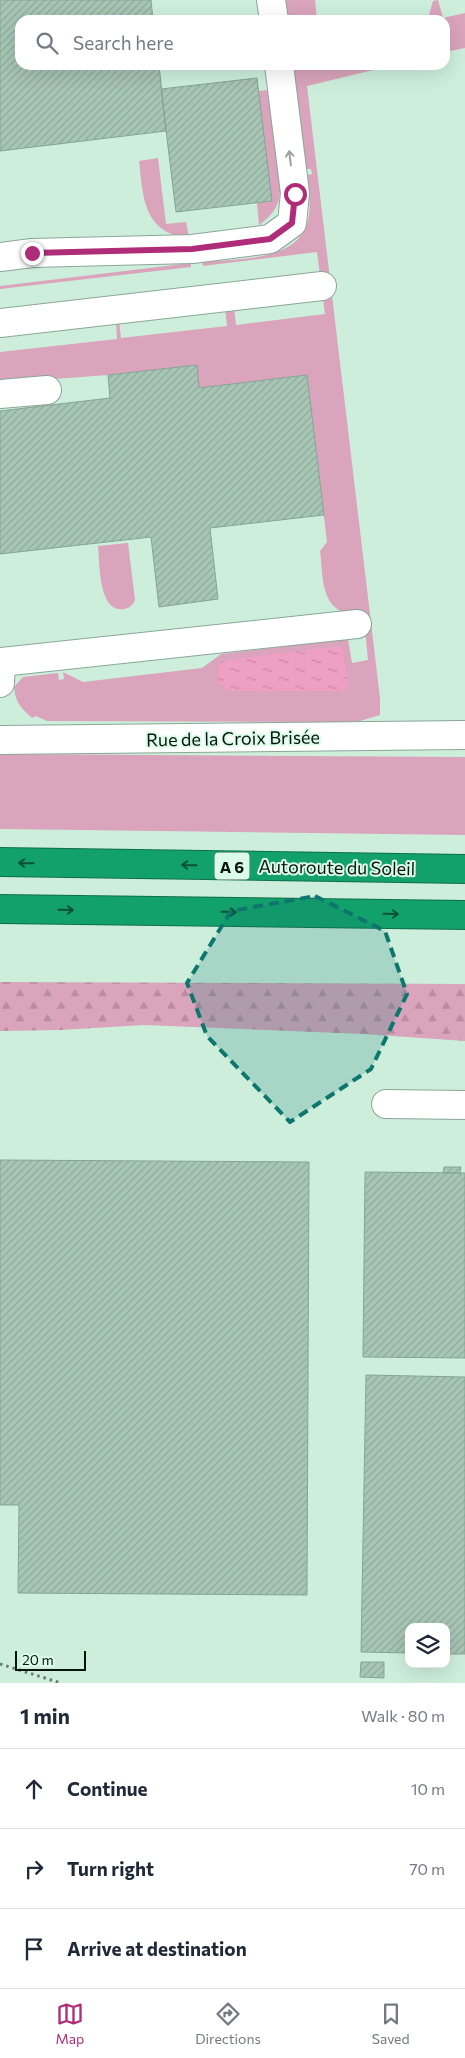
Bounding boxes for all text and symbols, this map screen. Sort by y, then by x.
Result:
search box [15,15,450,70]
icon: search [33,29,61,57]
text: Search here [73,31,173,54]
one-way arrow [285,150,295,166]
route start [284,183,307,206]
route end [21,242,44,265]
street label: Rue de la Croix Brisée [146,725,320,751]
road number: A 6 [214,852,250,879]
street label: Autoroute du Soleil [258,855,416,879]
one-way arrow [19,858,35,867]
one-way arrow [181,860,198,870]
one-way arrow [58,905,74,915]
one-way arrow [220,907,236,917]
one-way arrow [382,909,399,919]
map controls [405,1623,450,1668]
button: layers [405,1623,450,1668]
scale bar [15,1648,86,1671]
text: 20 m [22,1651,54,1668]
text: 1 min [20,1703,70,1728]
text: Walk · 80 m [361,1706,445,1725]
icon: ahead [20,1775,48,1803]
text: Continue [67,1777,147,1800]
text: 10 m [411,1779,445,1798]
icon: right [20,1855,48,1883]
text: Turn right [67,1857,154,1880]
text: 70 m [409,1859,445,1878]
icon: arrive [20,1935,48,1963]
text: Arrive at destination [67,1937,247,1960]
tab: Map [55,2000,84,2047]
tab: Directions [195,2000,261,2047]
tab: Saved [372,2000,410,2047]

